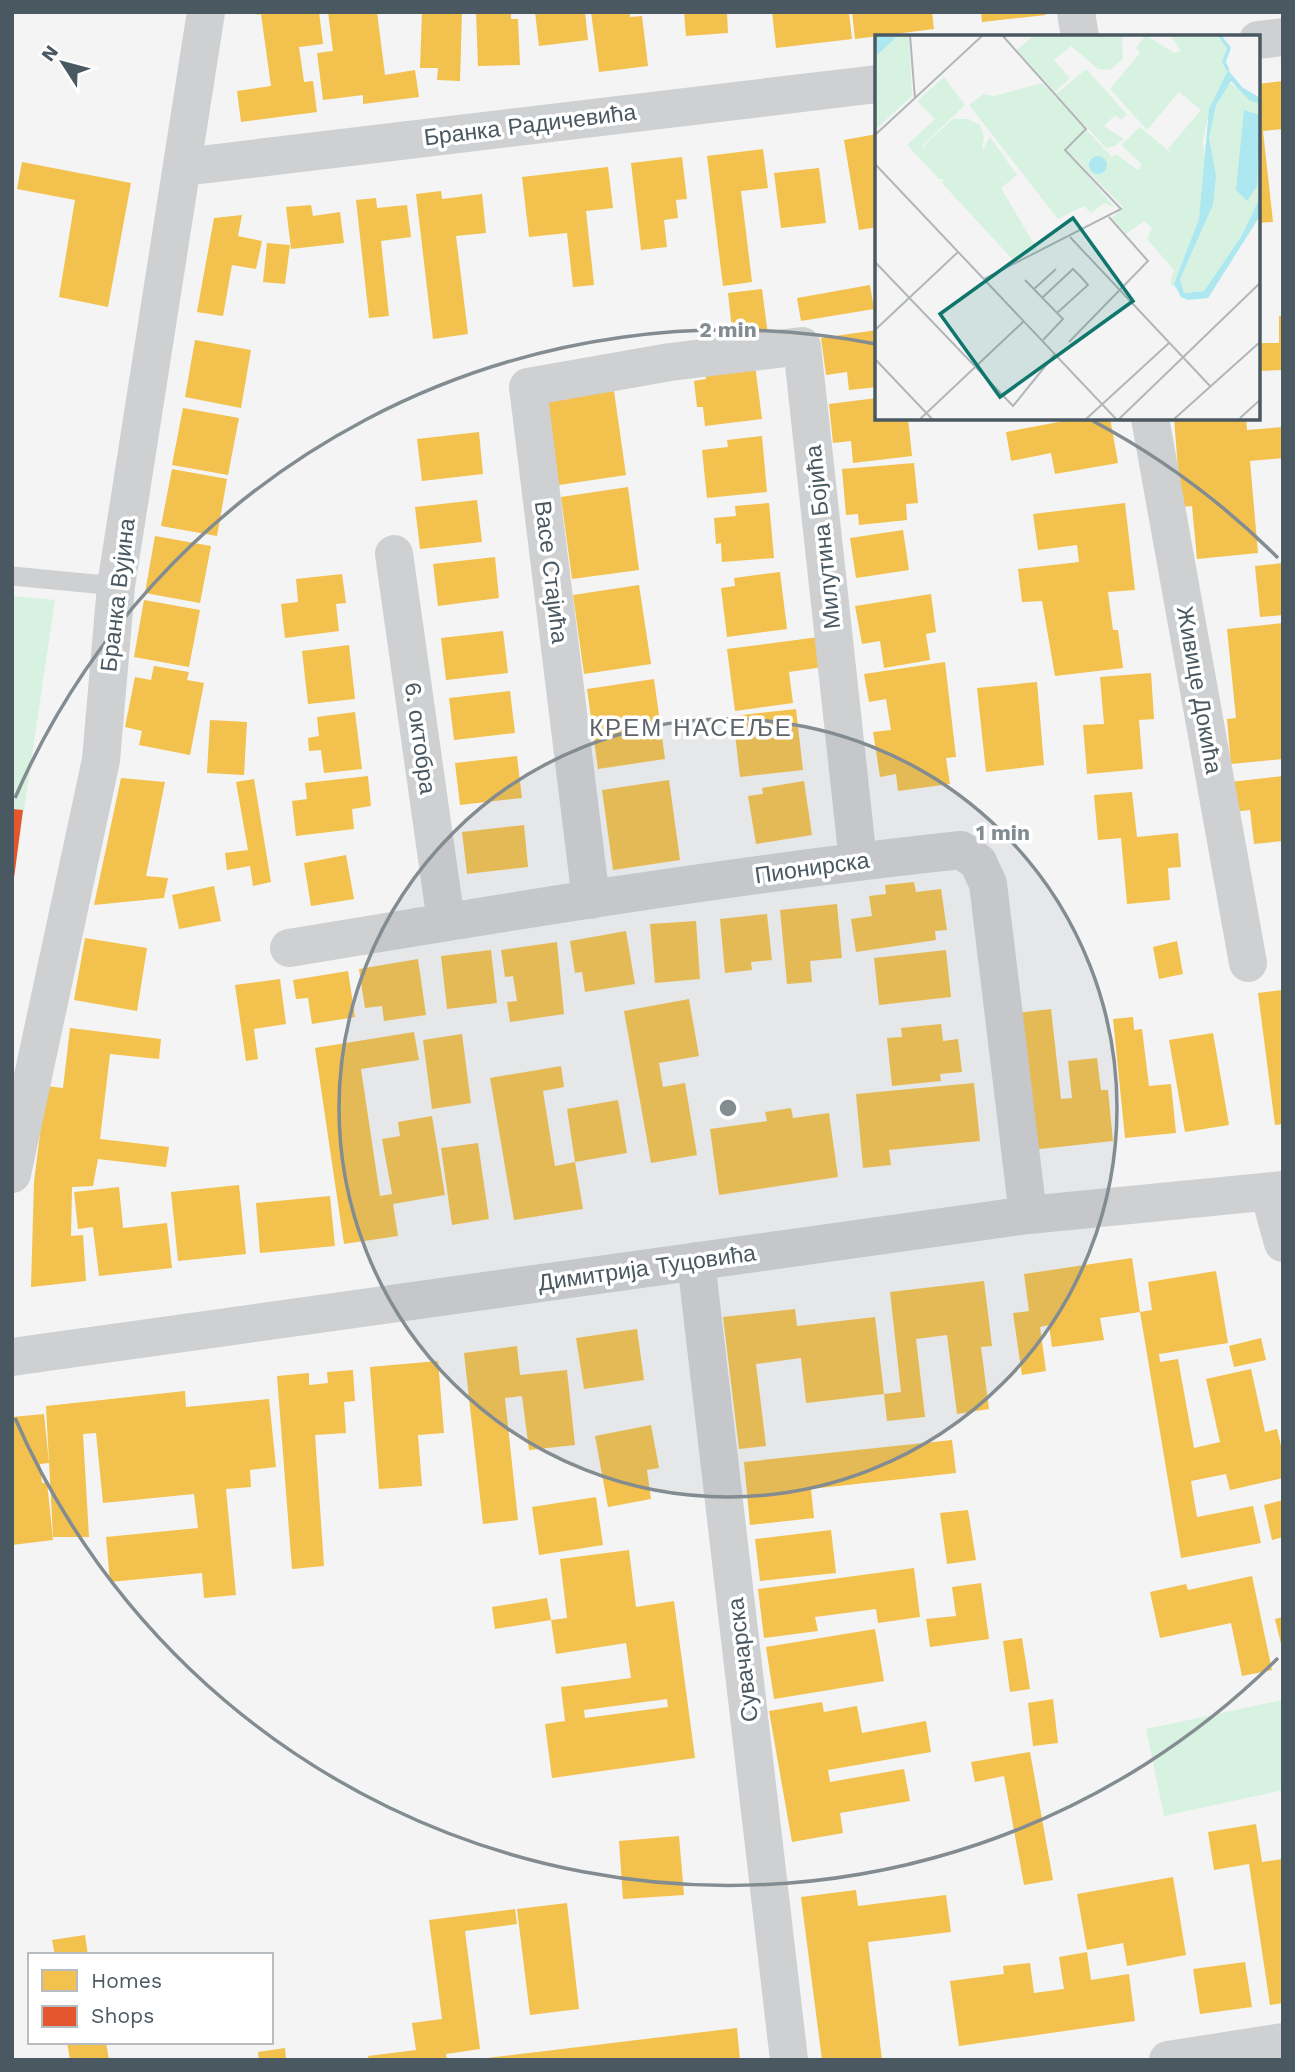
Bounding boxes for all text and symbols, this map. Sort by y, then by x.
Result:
north arrow [28,28,98,98]
inset map [875,35,1260,420]
text: N [36,41,63,66]
street label: Бранка Радичевића [422,99,638,151]
text: 2 min [699,317,757,342]
street label: Милутина Бојића [800,443,846,630]
street label: Васе Стајића [529,499,573,645]
street label: Бранка Вујина [95,516,141,673]
street label: Живице Докића [1171,604,1227,776]
street label: 6. октобра [399,680,441,796]
district label: КРЕМ НАСЕЉЕ [589,714,793,742]
text: 1 min [976,820,1030,845]
street label: Пионирска [753,847,871,889]
centre of rings [716,1096,740,1120]
street label: Димитрија Туцовића [536,1239,758,1297]
street label: Сувачарска [722,1596,764,1724]
legend [28,1953,273,2044]
text: Homes [91,1968,162,1993]
text: Shops [91,2003,154,2028]

